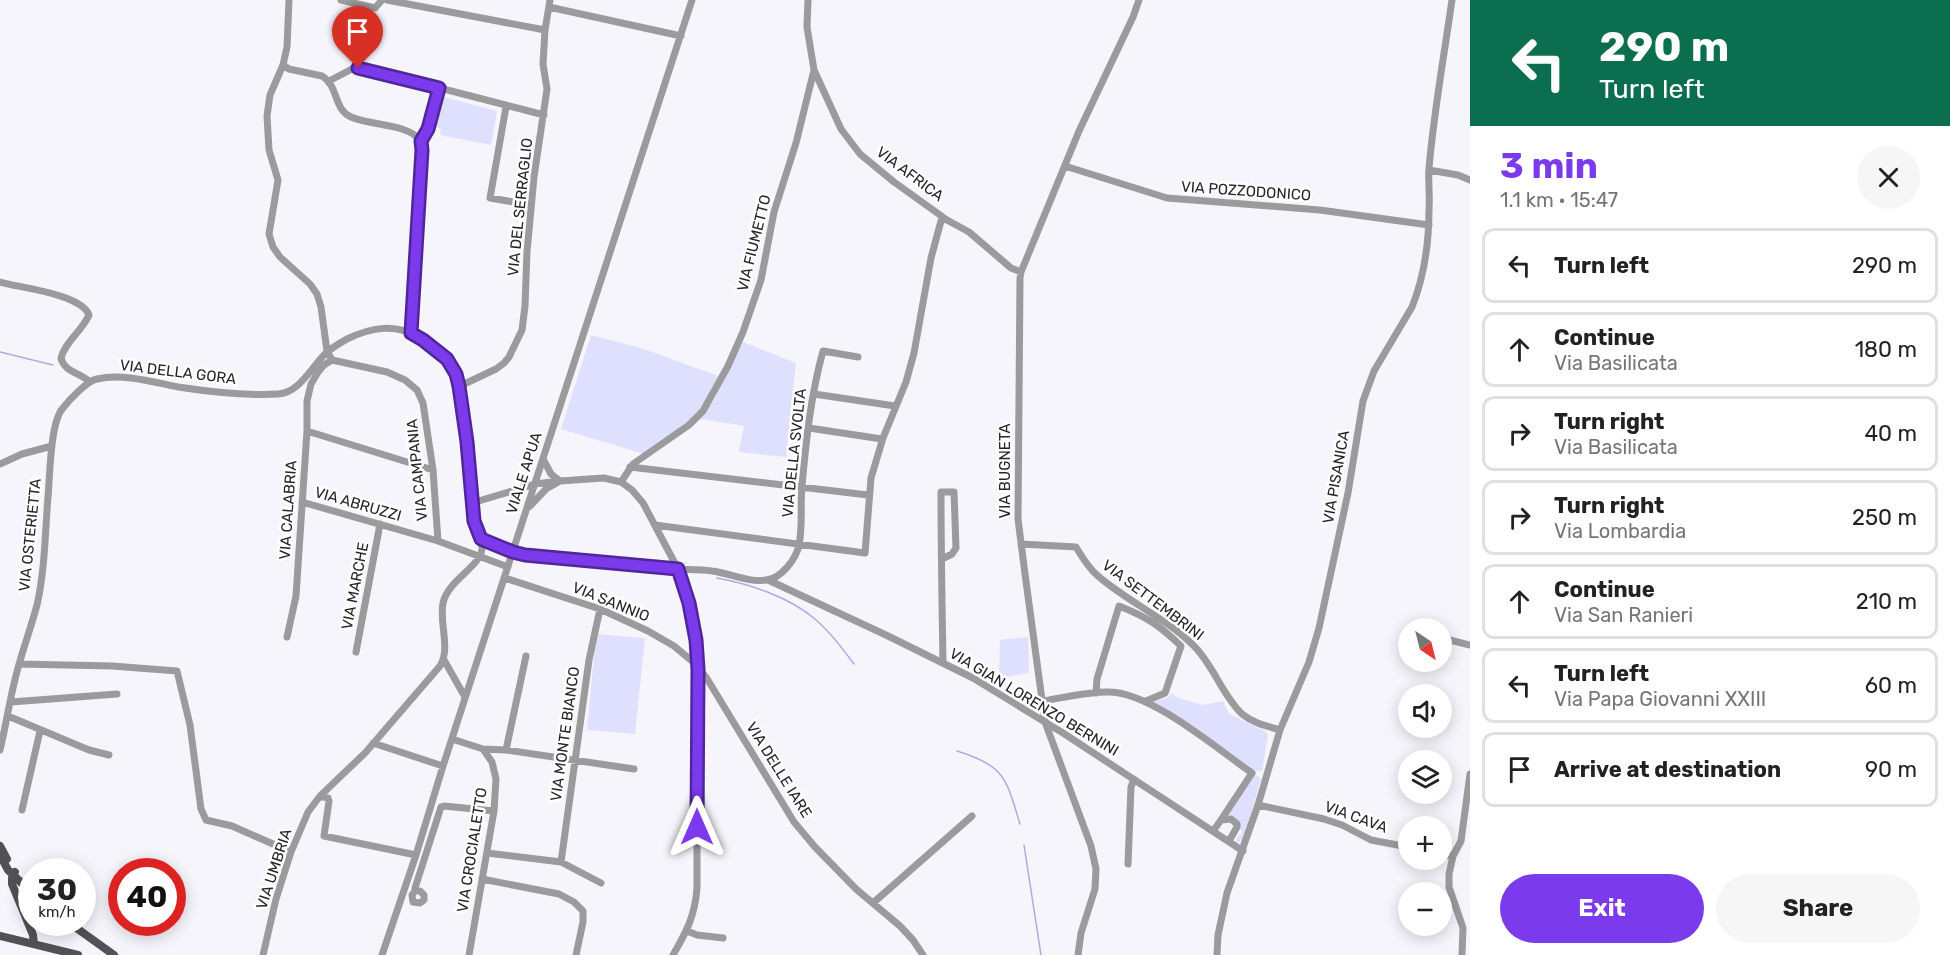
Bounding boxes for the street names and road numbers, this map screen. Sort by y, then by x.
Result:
street label: VIA DEL SERRAGLIO [504,137,536,277]
street label: VIA AFRICA [873,143,947,205]
street label: VIA POZZODONICO [1180,177,1312,205]
street label: VIA FIUMETTO [733,193,775,293]
street label: VIA DELLA GORA [119,356,237,388]
street label: VIA DELLA SVOLTA [778,387,810,519]
street label: VIA CAMPANIA [403,418,431,522]
street label: VIA BUGNETA [996,423,1014,519]
street label: VIA PISANICA [1319,429,1353,525]
street label: VIALE APUA [502,430,546,516]
street label: VIA CALABRIA [276,460,300,560]
street label: VIA OSTERIETTA [15,478,45,592]
street label: VIA ABRUZZI [313,483,403,525]
street label: VIA MARCHE [338,541,372,631]
street label: VIA SETTEMBRINI [1099,556,1207,644]
street label: VIA SANNIO [570,578,652,626]
street label: VIA GIAN LORENZO BERNINI [946,644,1122,760]
street label: VIA MONTE BIANCO [547,665,583,803]
street label: VIA DELLE IARE [742,719,816,821]
street label: VIA CROCIALETTO [453,786,491,914]
street label: VIA CAVA [1322,797,1390,837]
street label: VIA UMBRIA [253,826,295,912]

